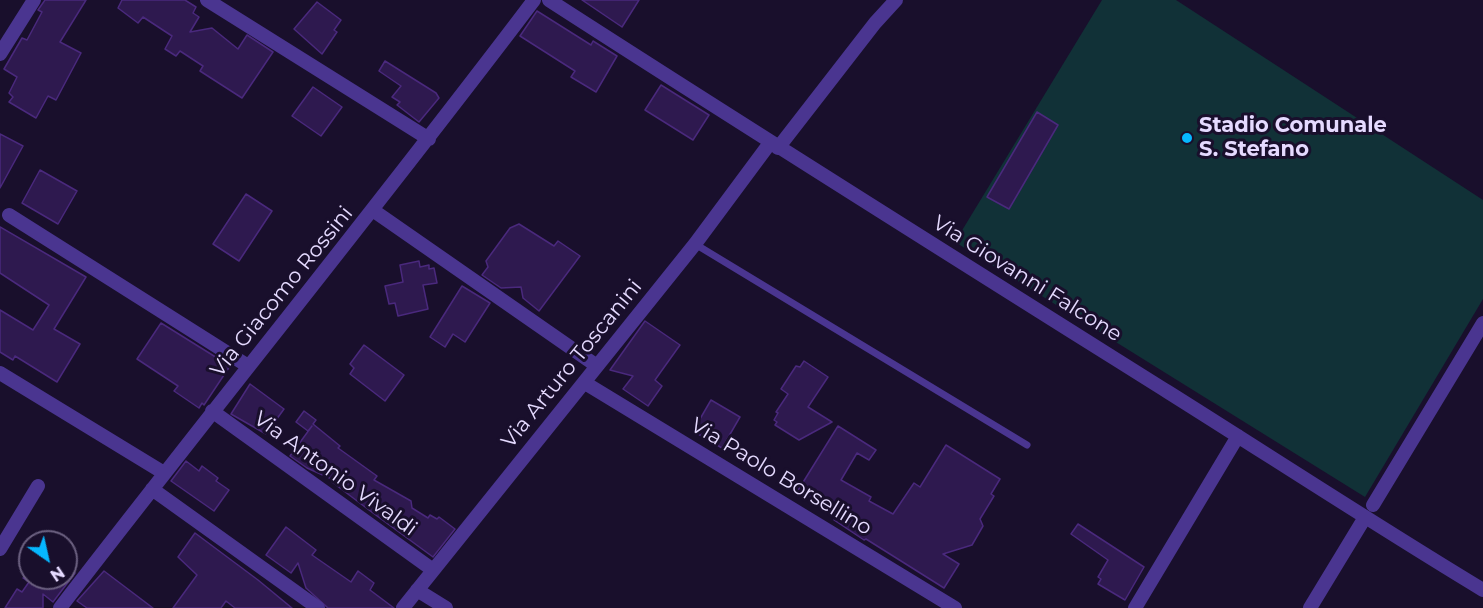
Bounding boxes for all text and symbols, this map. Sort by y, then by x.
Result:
place label: Stadio Comunale S. Stefano [1199,113,1387,163]
marker: Stadio Comunale S. Stefano [1180,131,1194,145]
street label: Via Giacomo Rossini [205,202,359,382]
street label: Via Giovanni Falcone [928,211,1126,347]
street label: Via Arturo Toscanini [496,275,648,453]
street label: Via Antonio Vivaldi [248,406,422,542]
street label: Via Paolo Borsellino [686,413,876,541]
north arrow [18,530,78,590]
text: N [47,562,68,585]

